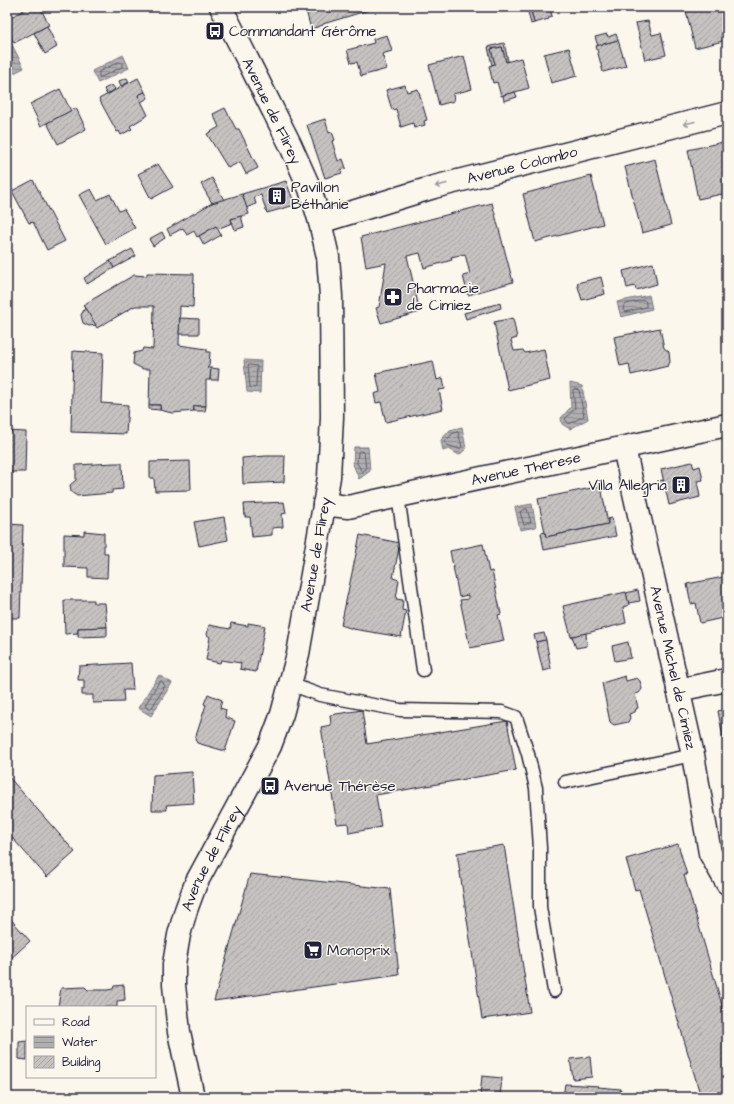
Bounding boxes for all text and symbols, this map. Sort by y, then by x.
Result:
bus stop icon: Commandant Gérôme [204,20,226,42]
place label: Commandant Gérôme [229,21,376,42]
street label: Avenue de Flirey [236,54,306,168]
one-way arrow [683,120,696,127]
street label: Avenue Colombo [465,141,580,189]
place label: Pavillon Béthanie [291,177,349,215]
one-way arrow [435,182,448,190]
building icon: Pavillon Béthanie [266,185,288,207]
place label: Pharmacie de Cimiez [407,278,479,316]
pharmacy icon: Pharmacie de Cimiez [382,286,404,308]
street label: Avenue Therese [469,447,583,491]
building icon: Villa Allegria [670,474,692,496]
place label: Villa Allegria [589,475,667,497]
street label: Avenue de Flirey [296,495,337,614]
street label: Avenue Michel de Cimiez [644,584,702,752]
bus stop icon: Avenue Thérèse [259,775,281,797]
place label: Avenue Thérèse [284,776,396,797]
street label: Avenue de Flirey [177,802,248,914]
supermarket icon: Monoprix [302,939,324,961]
place label: Monoprix [327,940,391,961]
legend [26,1006,156,1078]
text: Road [62,1014,90,1031]
text: Water [62,1034,98,1051]
text: Building [62,1054,100,1072]

